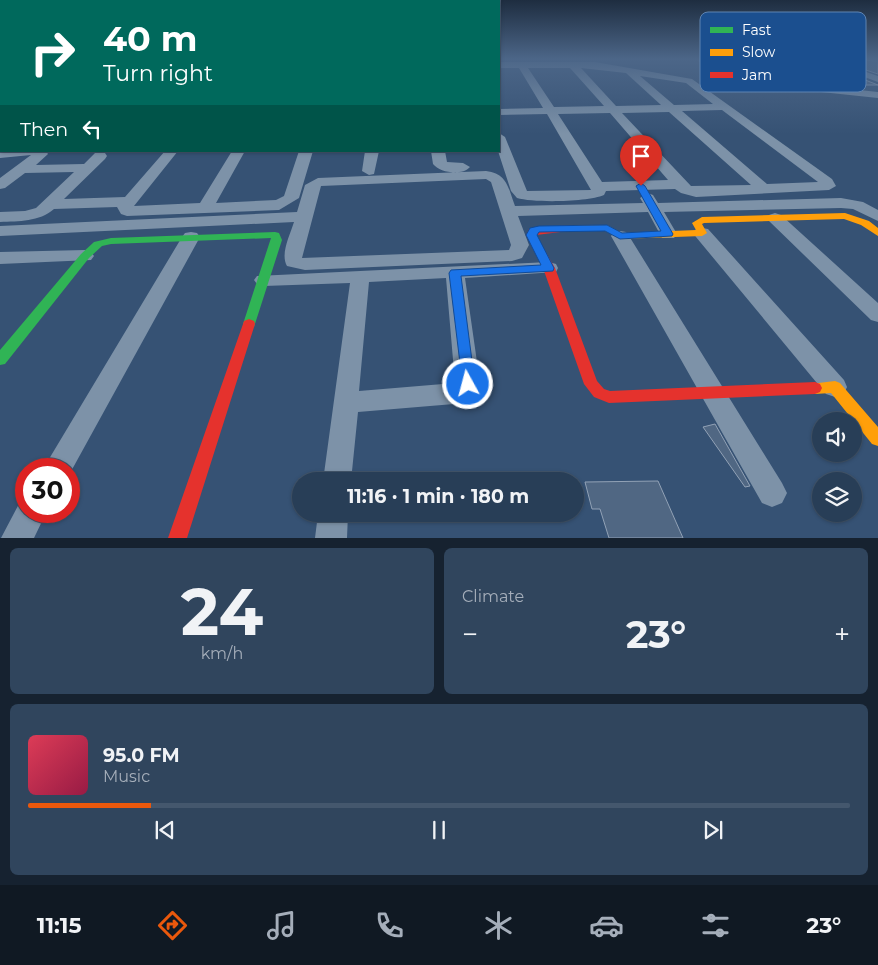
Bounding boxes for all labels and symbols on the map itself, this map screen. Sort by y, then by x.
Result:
legend [700,12,866,92]
text: Fast [742,21,772,39]
text: Slow [742,43,776,61]
text: Jam [741,66,772,84]
pin [620,135,662,186]
position arrow [441,357,493,409]
speed limit sign: 30 [15,458,80,523]

